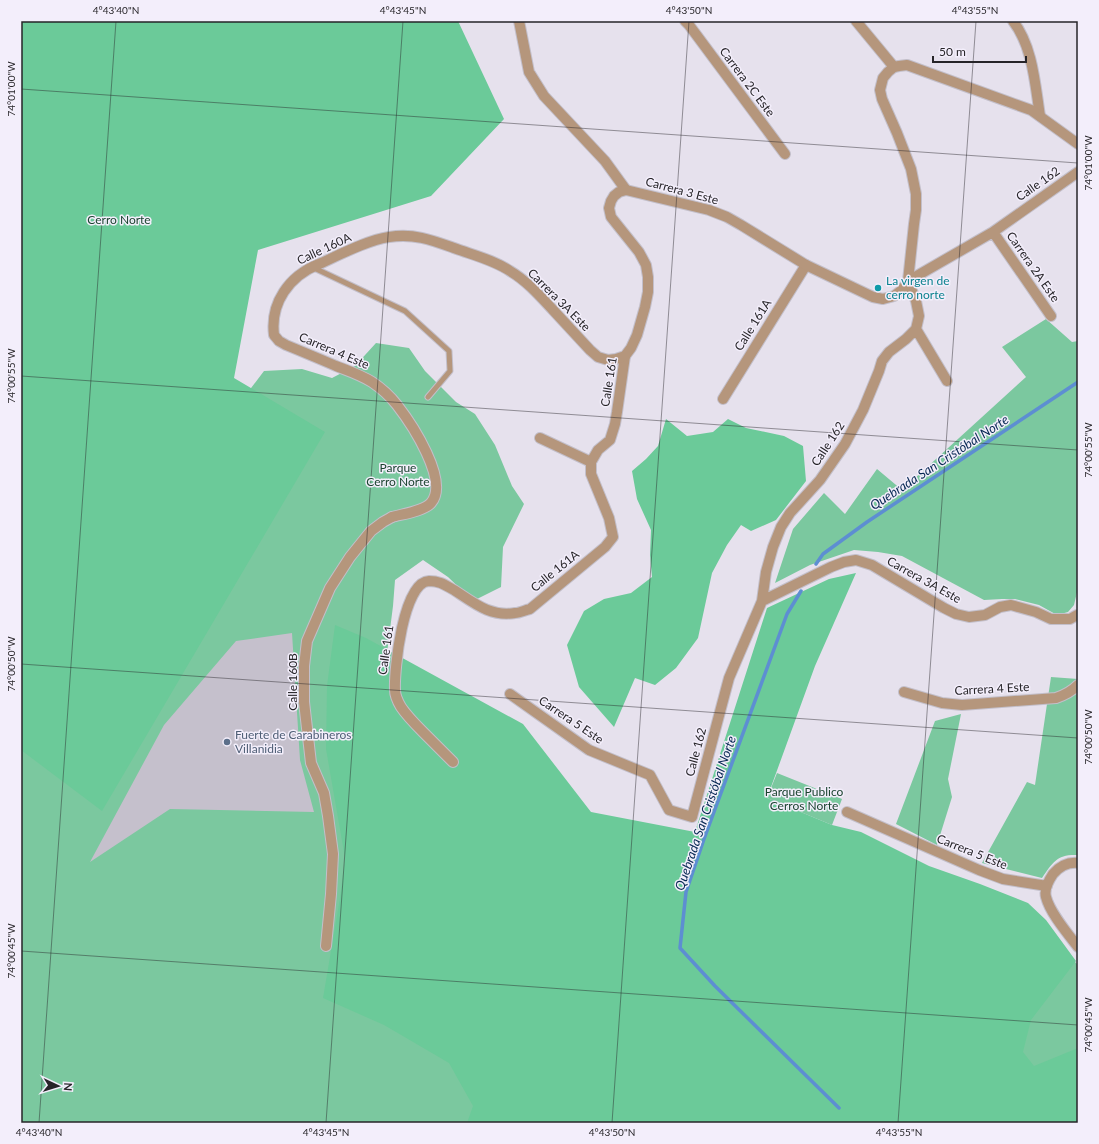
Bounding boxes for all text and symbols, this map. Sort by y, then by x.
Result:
text: 4°43'40"N [93,4,139,16]
text: 4°43'45"N [380,4,426,16]
text: 4°43'50"N [666,4,712,16]
text: 4°43'55"N [952,4,998,16]
scale bar [933,38,1026,64]
street label: Carrera 2C Este [716,44,778,119]
text: 50 m [939,44,966,59]
text: 74°01'00"W [5,61,17,117]
text: 74°01'00"W [1082,135,1094,191]
street label: Calle 162 [1013,163,1062,204]
street label: Carrera 3 Este [644,174,720,207]
park label: Cerro Norte [87,212,151,227]
street label: Calle 160A [294,229,354,268]
street label: Carrera 2A Este [1004,229,1063,305]
street label: Carrera 3A Este [525,265,594,334]
place label: La virgen de cerro norte [886,273,950,302]
marker: La virgen de cerro norte [873,283,883,293]
street label: Calle 161A [731,295,775,353]
street label: Carrera 4 Este [297,329,372,372]
text: 74°00'55"W [5,348,17,404]
street label: Calle 161 [597,356,620,408]
water label: Quebrada San Cristóbal Norte [867,411,1011,513]
street label: Calle 162 [808,419,847,469]
text: 74°00'55"W [1082,422,1094,478]
park label: Parque Cerro Norte [366,460,430,489]
street label: Calle 161A [527,546,583,595]
street label: Carrera 3A Este [885,553,964,606]
street label: Calle 161 [375,624,396,676]
text: 74°00'50"W [5,636,17,692]
street label: Calle 160B [285,653,300,711]
street label: Carrera 4 Este [954,679,1030,698]
street label: Carrera 5 Este [536,692,606,747]
text: 74°00'50"W [1082,709,1094,765]
street label: Calle 162 [682,726,709,778]
place label: Fuerte de Carabineros Villanidia [235,727,352,756]
water label: Quebrada San Cristóbal Norte [671,734,739,892]
marker: Fuerte de Carabineros Villanidia [222,737,232,747]
park label: Parque Publico Cerros Norte [765,784,844,813]
street label: Carrera 5 Este [935,831,1010,872]
text: 74°00'45"W [5,923,17,979]
text: 74°00'45"W [1082,997,1094,1053]
north arrow [38,1066,78,1106]
text: N [62,1082,75,1091]
text: 4°43'40"N [16,1126,62,1138]
text: 4°43'45"N [303,1126,349,1138]
text: 4°43'50"N [589,1126,635,1138]
text: 4°43'55"N [876,1126,922,1138]

